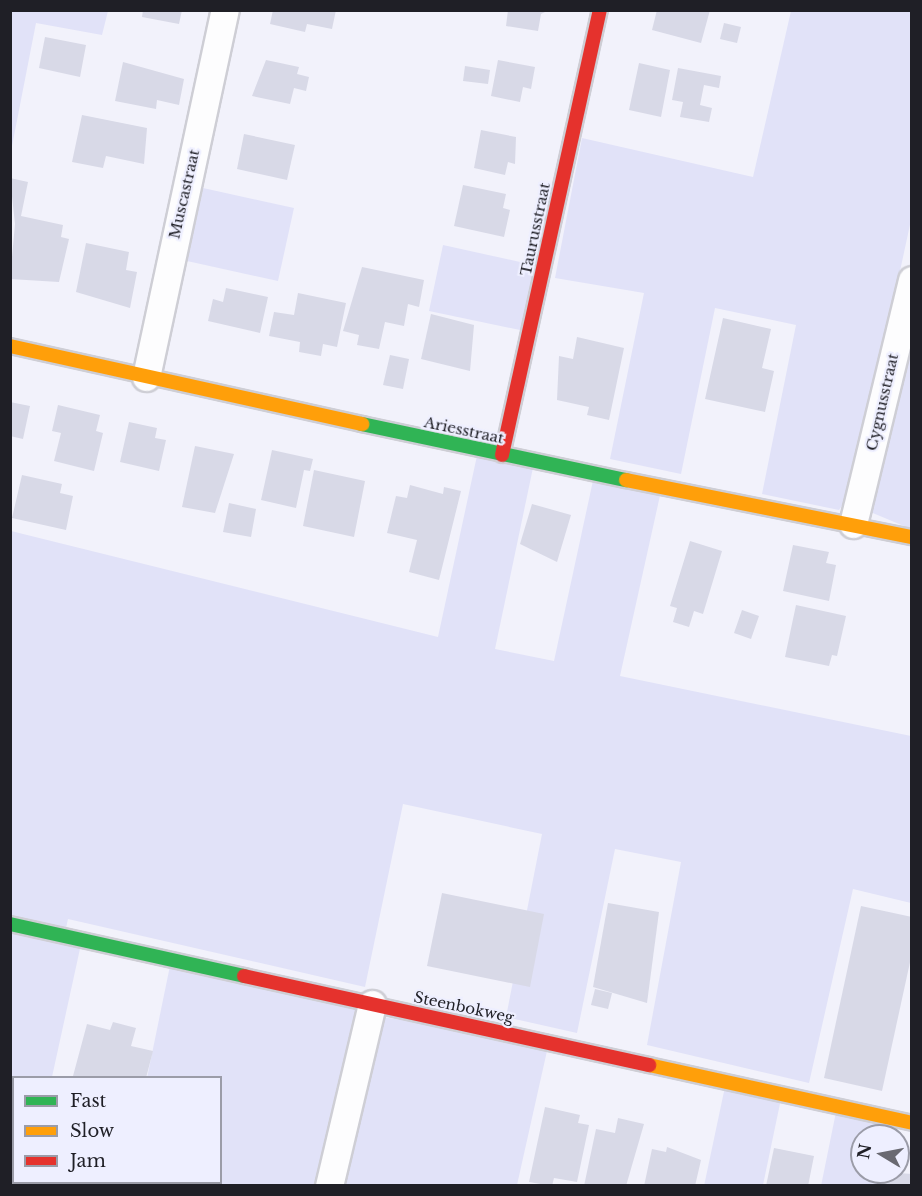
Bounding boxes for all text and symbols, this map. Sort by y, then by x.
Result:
street label: Muscastraat [165,148,203,240]
street label: Taurusstraat [516,181,554,277]
street label: Cygnusstraat [862,352,902,452]
street label: Ariesstraat [422,413,506,447]
street label: Steenbokweg [412,988,516,1026]
legend [12,1076,222,1184]
text: Fast [70,1090,106,1112]
text: Slow [70,1120,114,1142]
north arrow [850,1124,910,1184]
text: N [853,1142,875,1160]
text: Jam [70,1150,106,1172]

